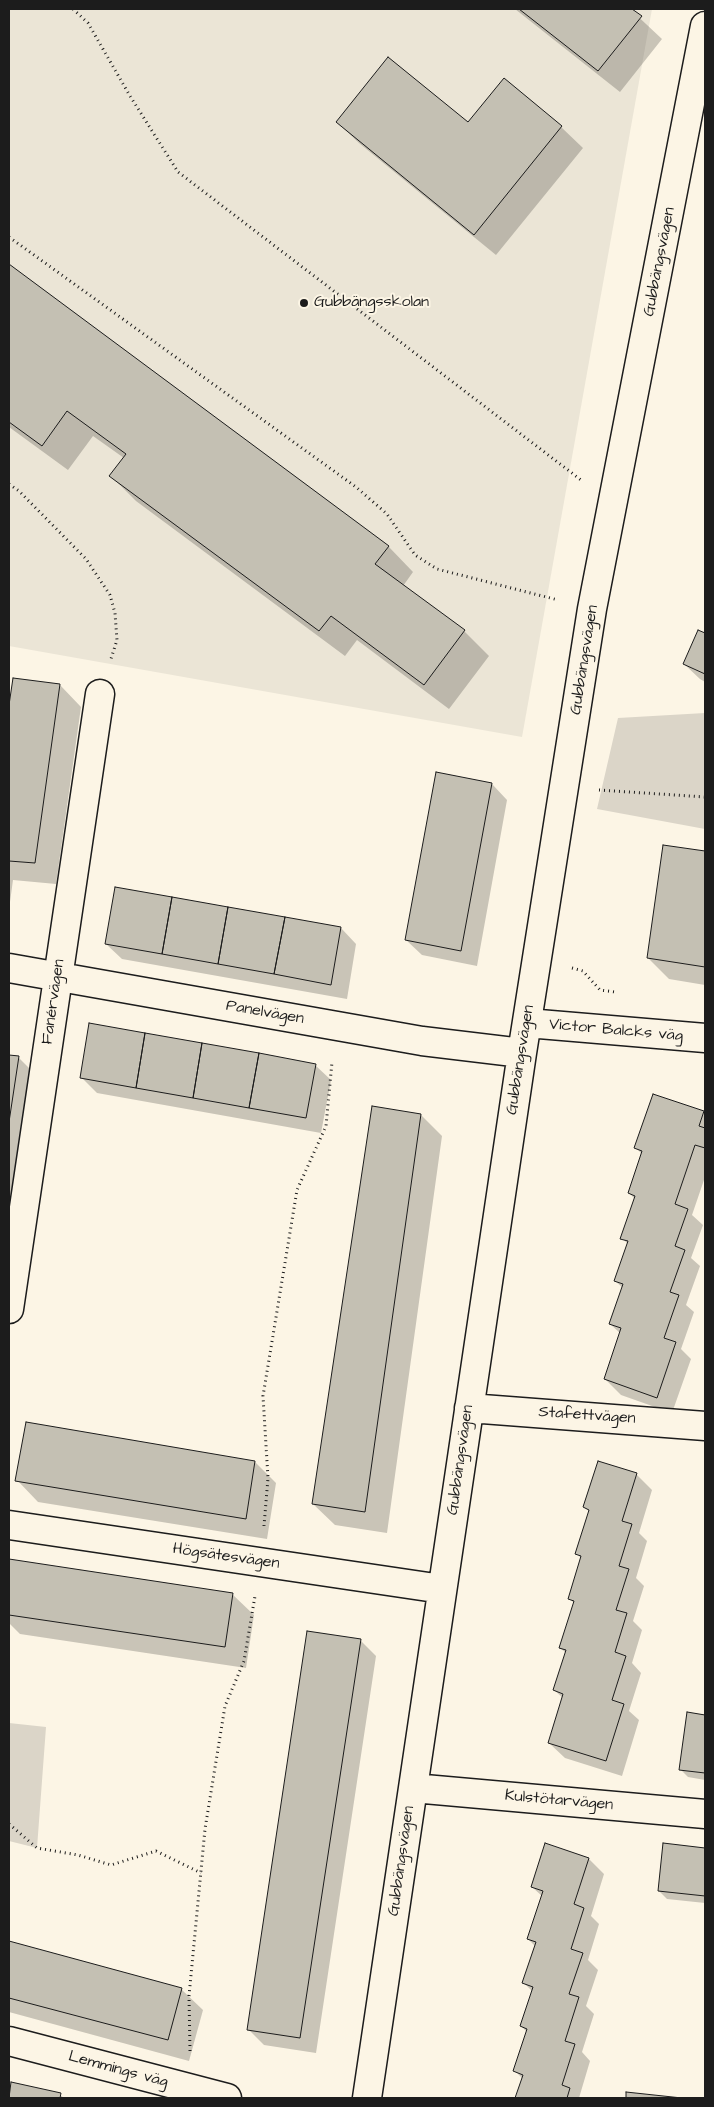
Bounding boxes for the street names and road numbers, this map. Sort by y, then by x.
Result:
street label: Gubbängsvägen [640,206,680,318]
street label: Gubbängsvägen [567,604,603,716]
street label: Fanérvägen [39,958,69,1046]
street label: Panelvägen [225,997,305,1029]
street label: Gubbängsvägen [503,1004,539,1116]
street label: Victor Balcks väg [548,1016,684,1046]
street label: Stafettvägen [538,1403,636,1429]
street label: Gubbängsvägen [444,1404,478,1516]
street label: Högsätesvägen [171,1540,281,1574]
street label: Kulstötarvägen [504,1787,614,1815]
street label: Gubbängsvägen [385,1805,419,1917]
street label: Lemmings väg [66,2047,170,2093]

